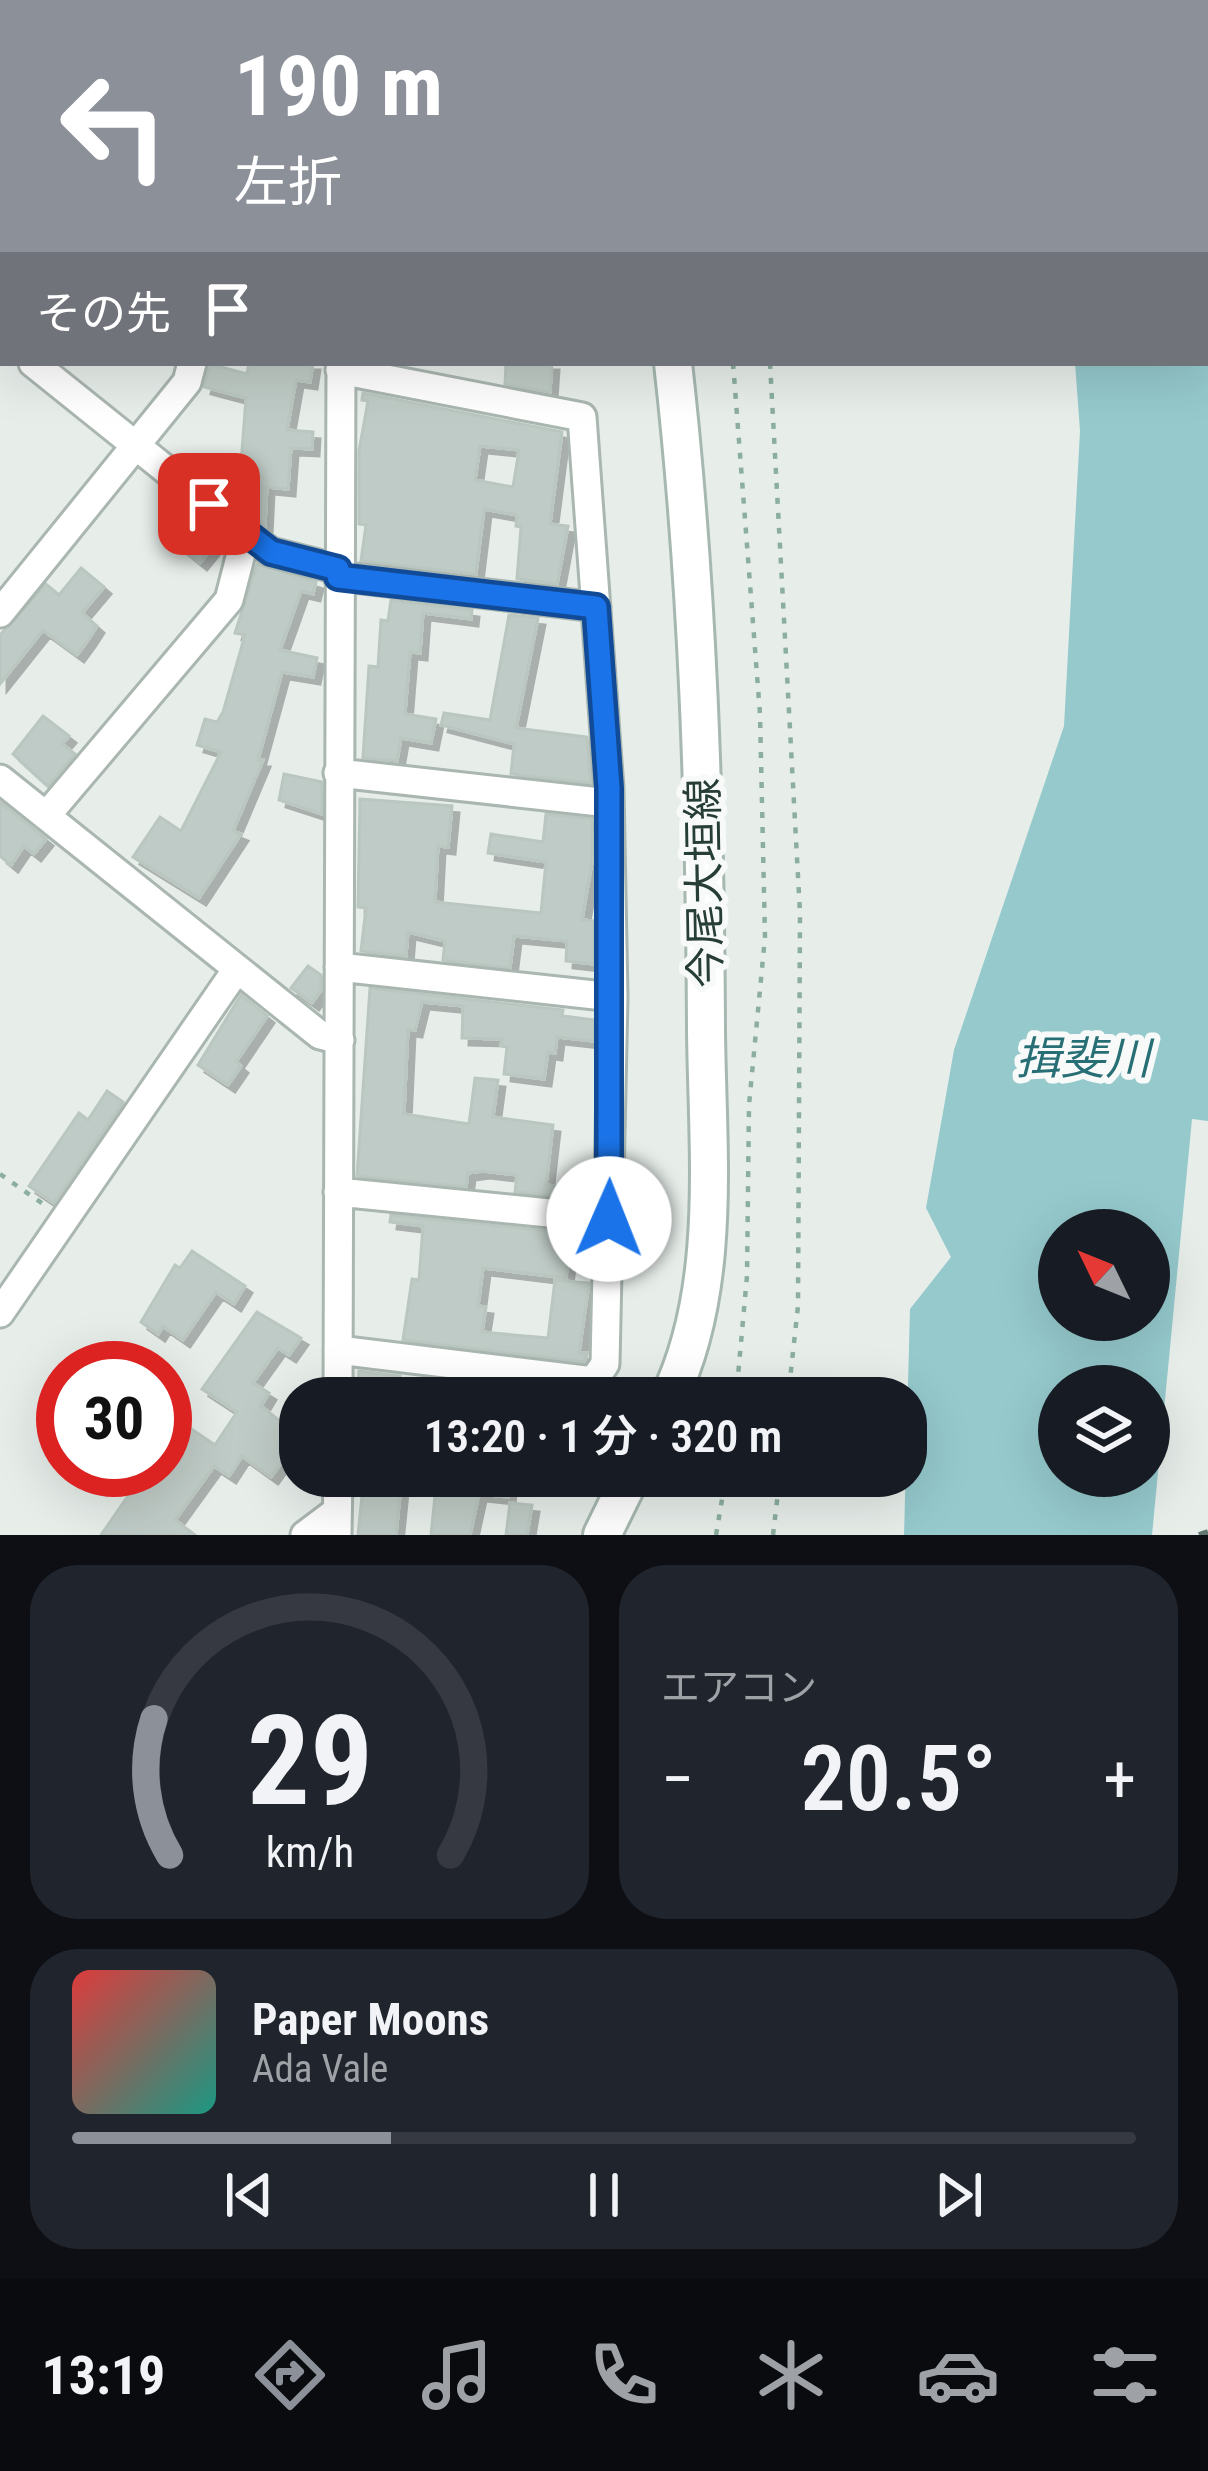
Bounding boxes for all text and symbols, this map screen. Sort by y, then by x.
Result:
text: 190 m [234,37,443,136]
icon: left [36,48,192,204]
text: 左折 [234,151,342,214]
icon: arrive [195,276,261,342]
text: その先 [36,287,171,340]
pin [158,453,260,555]
icon: arrive [176,471,242,537]
street label: 今尾大垣線 [678,778,731,988]
water label: 揖斐川 [1015,1032,1154,1085]
position arrow [546,1156,672,1282]
north arrow [1038,1209,1170,1341]
map controls [1038,1209,1170,1497]
speed limit sign: 30 [36,1341,192,1497]
button: layers [1038,1365,1170,1497]
text: 13:20 · 1 分 · 320 m [424,1410,782,1463]
text: エアコン [661,1665,817,1711]
text: 29 [246,1688,373,1834]
text: 20.5° [801,1727,997,1832]
text: − [661,1741,694,1818]
text: + [1103,1741,1136,1818]
text: km/h [265,1827,354,1877]
text: Paper Moons [252,1993,489,2046]
text: Ada Vale [252,2046,388,2092]
icon: previous [216,2162,282,2228]
icon: pause [571,2162,637,2228]
icon: next [926,2162,992,2228]
icon: directions [248,2333,332,2417]
icon: music [415,2333,499,2417]
icon: phone [582,2333,666,2417]
icon: climate [749,2333,833,2417]
icon: car [916,2333,1000,2417]
icon: filters [1083,2333,1167,2417]
text: 13:19 [41,2344,165,2407]

